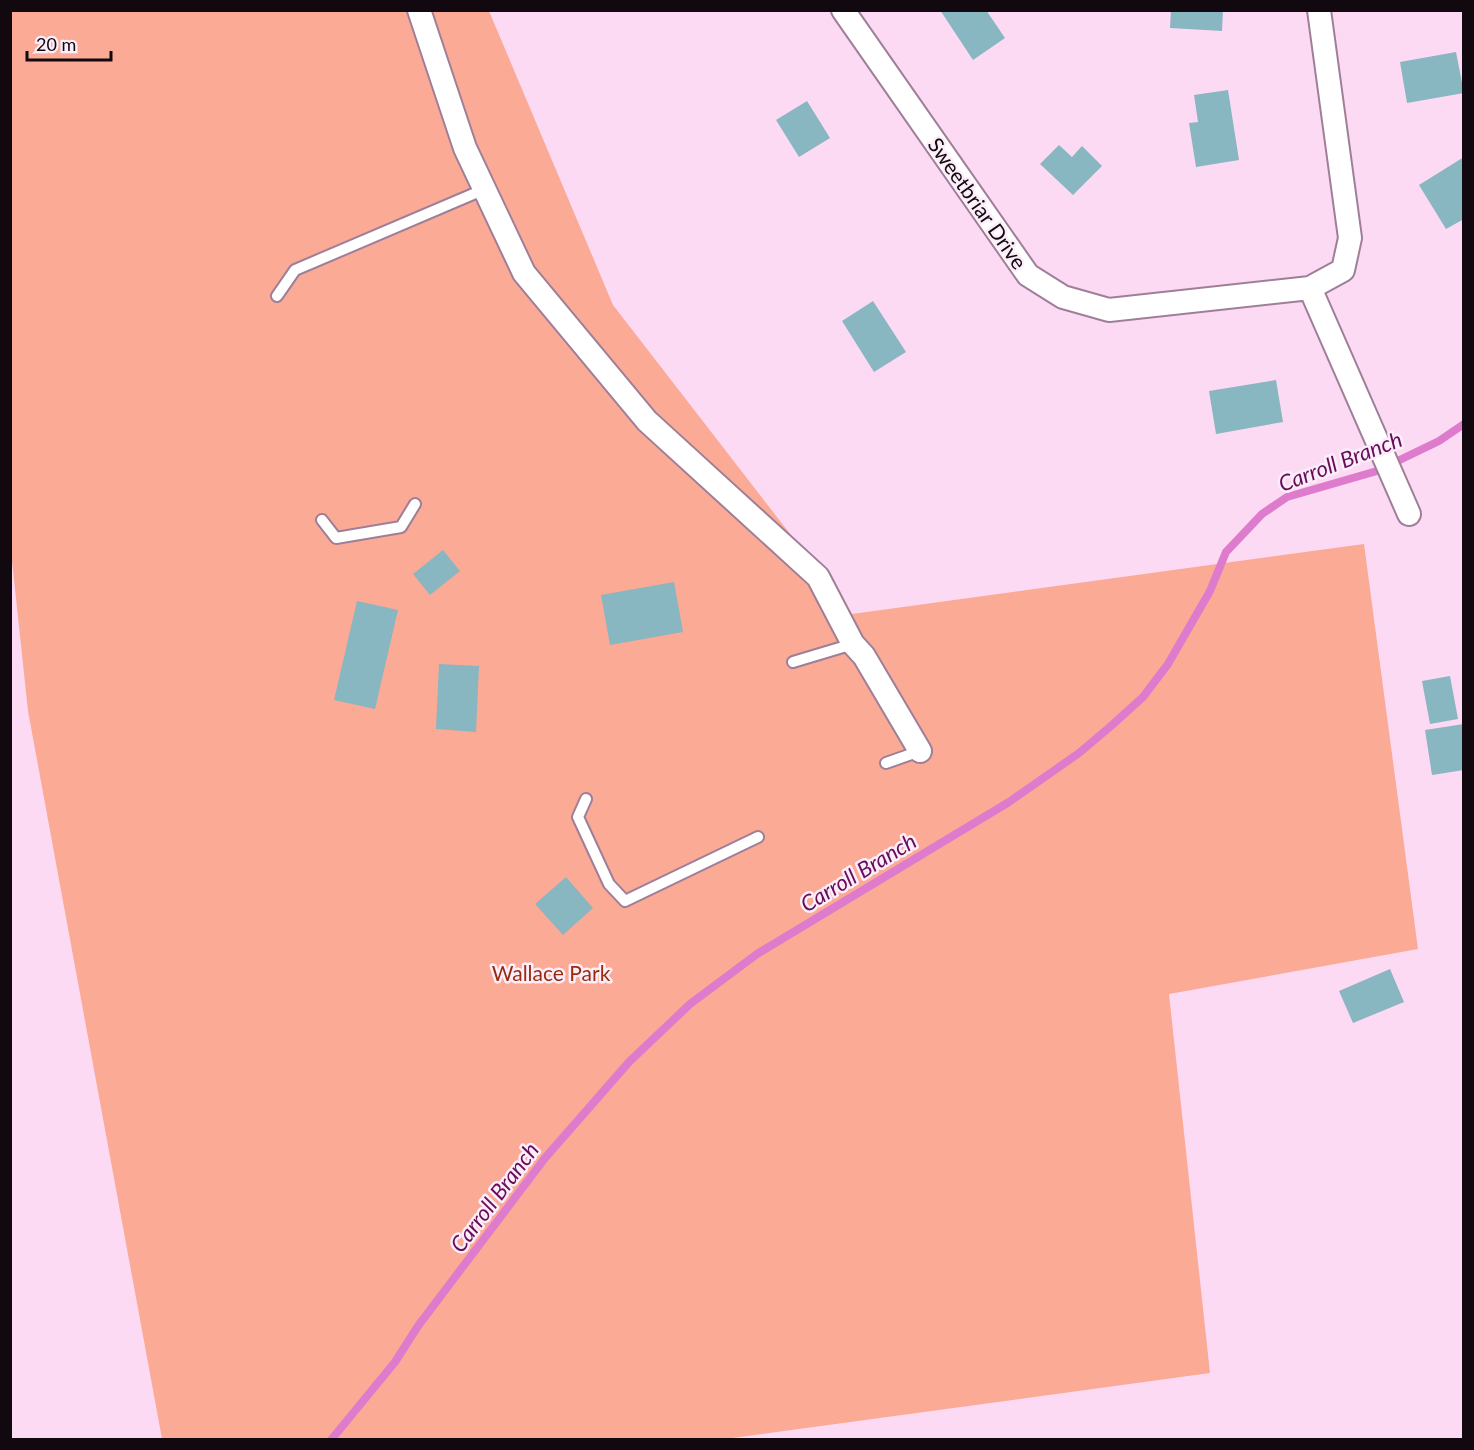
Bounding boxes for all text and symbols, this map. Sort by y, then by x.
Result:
scale bar [27,24,111,62]
text: 20 m [36,33,76,55]
street label: Sweetbriar Drive [923,133,1033,273]
water label: Carroll Branch [1274,425,1406,497]
water label: Carroll Branch [795,827,921,917]
park label: Wallace Park [492,960,611,985]
water label: Carroll Branch [444,1137,544,1257]

